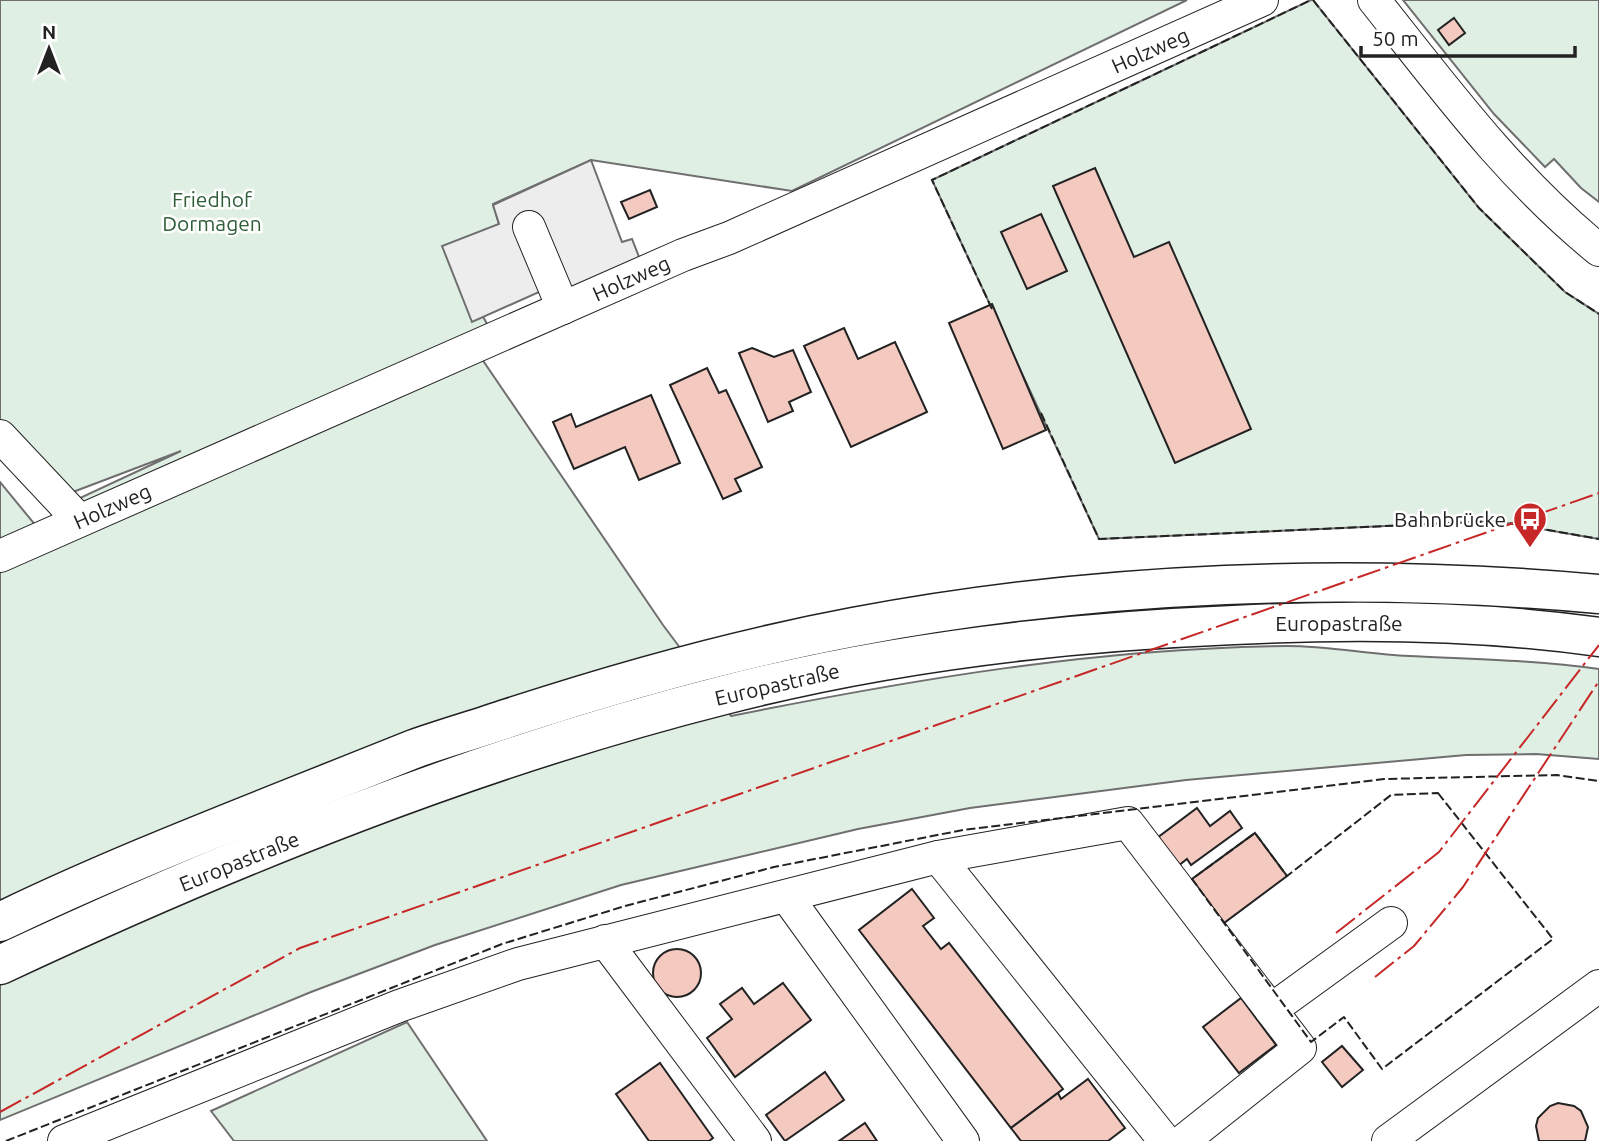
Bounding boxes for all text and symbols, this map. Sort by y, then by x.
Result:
north arrow [14,14,84,84]
scale bar [1361,14,1574,58]
text: N [42,21,56,43]
street label: Holzweg [1108,22,1192,78]
text: 50 m [1372,26,1419,50]
park label: Friedhof Dormagen [162,187,262,235]
street label: Holzweg [589,250,673,306]
street label: Holzweg [70,478,154,534]
bus stop icon: Bahnbrücke [1511,500,1549,549]
place label: Bahnbrücke [1394,507,1506,531]
street label: Europastraße [1275,611,1403,635]
street label: Europastraße [712,658,842,710]
street label: Europastraße [175,826,303,896]

